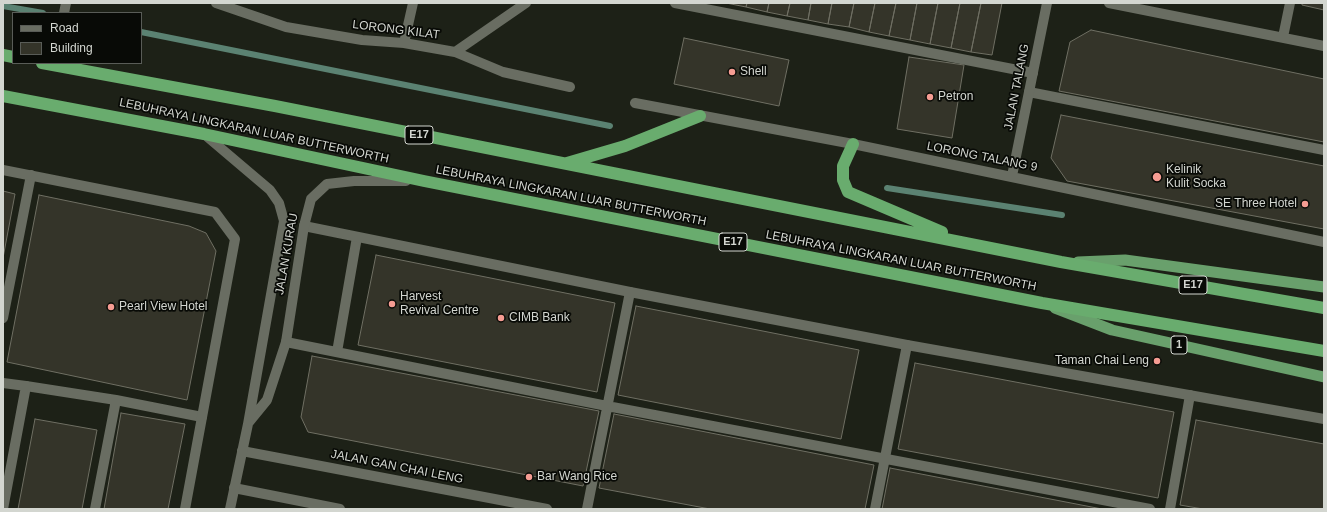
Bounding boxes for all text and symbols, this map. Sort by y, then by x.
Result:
legend [12,12,142,64]
street label: LORONG KILAT [352,18,440,42]
text: Road [50,21,79,35]
text: Building [50,41,93,55]
street label: JALAN TALANG [1002,43,1032,131]
place label: Shell [740,65,767,79]
marker: Shell [727,67,737,77]
place label: Petron [938,90,973,104]
marker: Petron [925,92,935,102]
street label: LEBUHRAYA LINGKARAN LUAR BUTTERWORTH [118,95,390,167]
road number: E17 [405,126,433,144]
street label: LORONG TALANG 9 [925,139,1039,175]
street label: LEBUHRAYA LINGKARAN LUAR BUTTERWORTH [435,163,707,229]
place label: Kelinik Kulit Socka [1166,163,1226,191]
marker: Kelinik Kulit Socka [1151,171,1163,183]
place label: SE Three Hotel [1215,197,1297,211]
marker: SE Three Hotel [1300,199,1310,209]
street label: JALAN KURAU [273,212,301,296]
street label: LEBUHRAYA LINGKARAN LUAR BUTTERWORTH [765,228,1037,294]
road number: E17 [719,233,747,251]
road number: E17 [1179,276,1207,294]
place label: Harvest Revival Centre [400,290,479,318]
marker: Harvest Revival Centre [387,299,397,309]
place label: Pearl View Hotel [119,300,207,314]
marker: Pearl View Hotel [106,302,116,312]
place label: CIMB Bank [509,311,570,325]
marker: CIMB Bank [496,313,506,323]
road number: 1 [1171,336,1187,354]
place label: Taman Chai Leng [1055,354,1149,368]
marker: Taman Chai Leng [1152,356,1162,366]
street label: JALAN GAN CHAI LENG [330,447,464,487]
place label: Bar Wang Rice [537,470,617,484]
marker: Bar Wang Rice [524,472,534,482]

